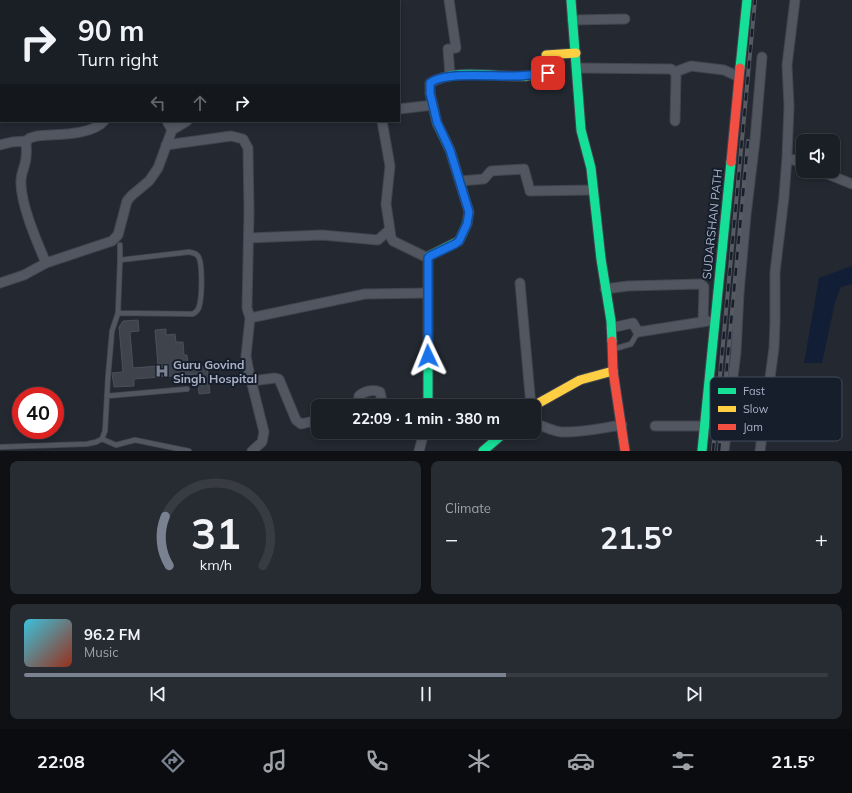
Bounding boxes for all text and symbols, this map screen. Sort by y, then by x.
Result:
text: 90 m [78,13,144,48]
icon: right [12,16,64,68]
text: Turn right [78,48,158,71]
pin [531,56,565,90]
icon: arrive [537,62,559,84]
icon: left [147,92,169,114]
icon: ahead [189,92,211,114]
icon: right [231,92,253,114]
map controls [796,134,840,178]
button: sound [796,134,840,178]
street label: SUDARSHAN PATH [699,168,725,280]
position arrow [407,335,449,377]
place label: Guru Govind Singh Hospital [173,357,257,386]
hospital icon: Guru Govind Singh Hospital [154,363,170,379]
legend [710,377,842,441]
text: Fast [743,384,765,398]
speed limit sign: 40 [12,387,64,439]
text: Slow [743,402,769,416]
text: 22:09 · 1 min · 380 m [352,409,500,428]
text: Jam [743,420,763,434]
text: Climate [445,500,491,516]
text: 31 [191,506,240,558]
text: 21.5° [600,519,673,557]
text: − [445,525,458,553]
text: + [815,525,828,553]
text: km/h [199,555,232,573]
text: 96.2 FM [84,625,140,644]
text: Music [84,644,119,660]
icon: previous [147,683,169,705]
icon: pause [415,683,437,705]
icon: next [683,683,705,705]
icon: directions [159,747,187,775]
icon: music [261,747,289,775]
icon: phone [363,747,391,775]
icon: climate [465,747,493,775]
icon: car [567,747,595,775]
icon: filters [669,747,697,775]
text: 22:08 [37,750,85,773]
text: 21.5° [771,750,815,773]

